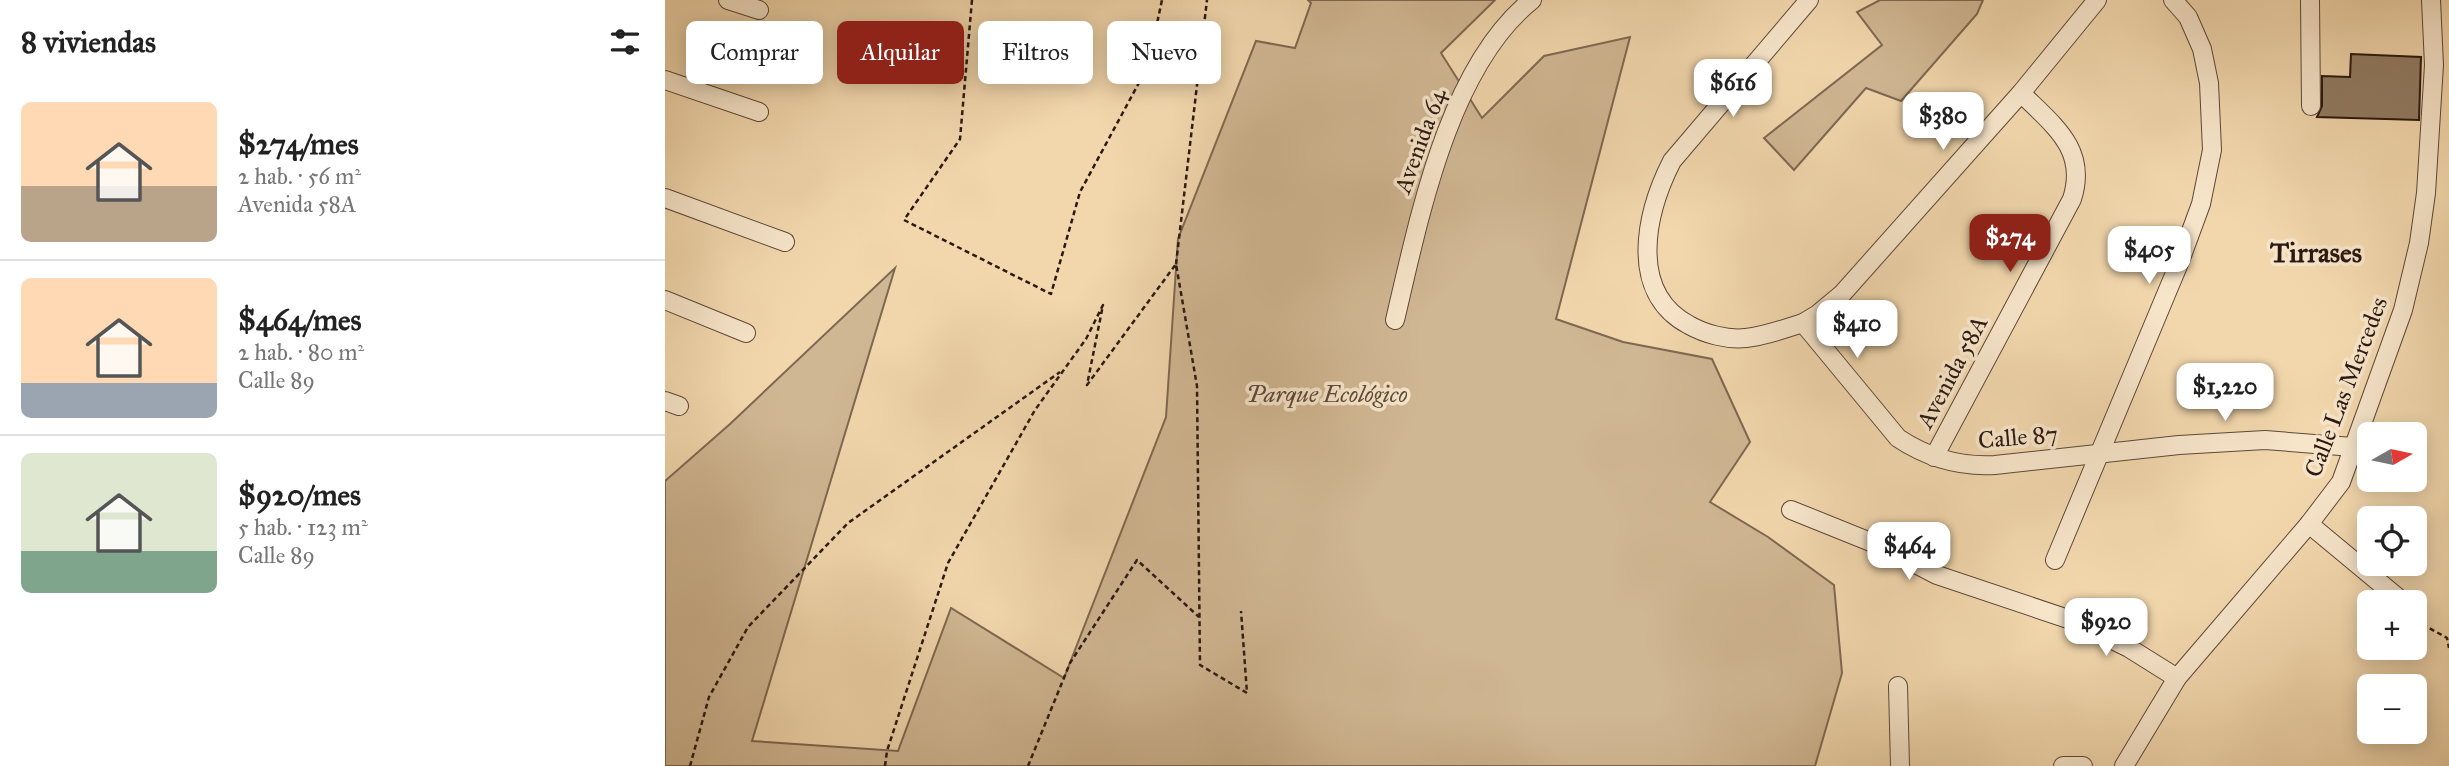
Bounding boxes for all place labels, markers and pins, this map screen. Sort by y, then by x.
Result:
pin: $616 [1692,60,1774,119]
pin: $380 [1902,92,1984,152]
pin: $274 [1969,215,2051,274]
pin: $405 [2108,226,2190,286]
pin: $410 [1816,300,1898,360]
pin: $1,220 [2168,364,2282,423]
pin: $464 [1868,522,1950,582]
pin: $920 [2065,598,2147,658]

